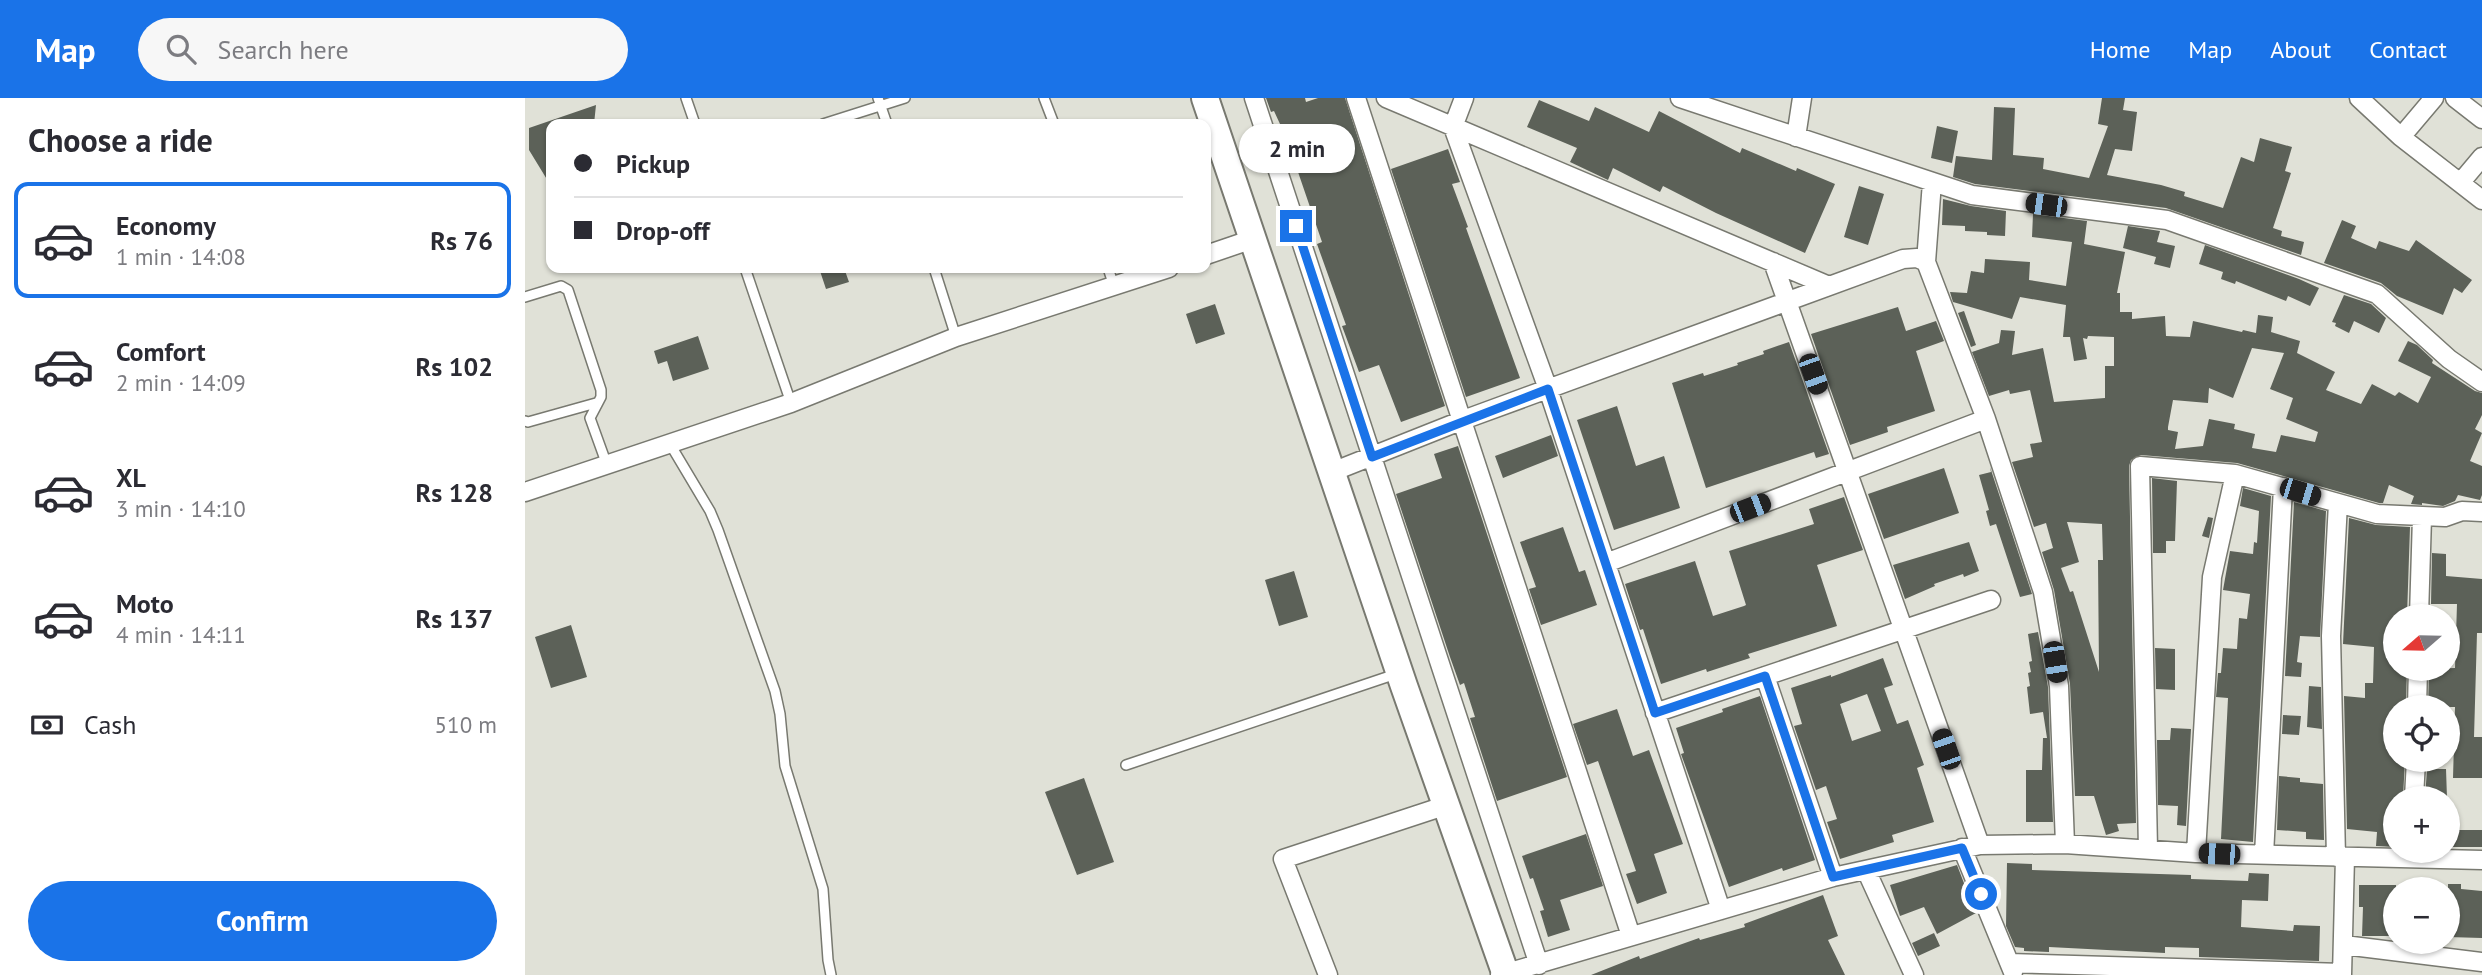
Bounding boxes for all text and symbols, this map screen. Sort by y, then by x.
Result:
search box [138,18,628,81]
text: Map [35,28,96,71]
icon: search [162,30,200,68]
text: Search here [218,33,349,66]
text: Home [2090,34,2150,65]
text: Map [2188,34,2232,65]
text: About [2270,34,2331,65]
text: Contact [2369,34,2447,65]
text: Choose a ride [28,119,213,161]
callout: 2 min [1238,124,1354,174]
text: 2 min [1269,134,1325,163]
text: Pickup [616,147,690,180]
car [2024,192,2069,218]
icon: car [32,209,95,272]
text: Economy [116,209,216,242]
route end [1280,210,1312,242]
text: Drop-off [616,214,710,247]
text: Rs 76 [430,224,493,257]
text: 1 min · 14:08 [116,242,246,271]
icon: car [32,335,95,398]
text: Comfort [116,335,206,368]
text: Rs 102 [416,350,493,383]
car [1796,351,1831,397]
text: 2 min · 14:09 [116,368,246,397]
icon: car [32,461,95,524]
text: XL [116,461,146,494]
text: Rs 128 [416,476,493,509]
car [2277,476,2324,508]
car [1727,491,1774,525]
text: 3 min · 14:10 [116,494,246,523]
icon: car [32,587,95,650]
text: Moto [116,587,174,620]
text: Rs 137 [416,602,493,635]
north arrow [2383,604,2461,681]
map controls [2383,604,2460,954]
text: 4 min · 14:11 [116,620,246,649]
car [2042,640,2069,684]
button: locate [2383,695,2460,772]
icon: cash [28,706,66,744]
text: Cash [84,708,136,741]
text: 510 m [435,710,497,739]
car [1930,726,1963,772]
button: + [2383,786,2460,863]
car [2198,843,2241,865]
button: − [2383,877,2460,954]
route start [1965,878,1997,910]
button: Confirm [28,881,497,961]

